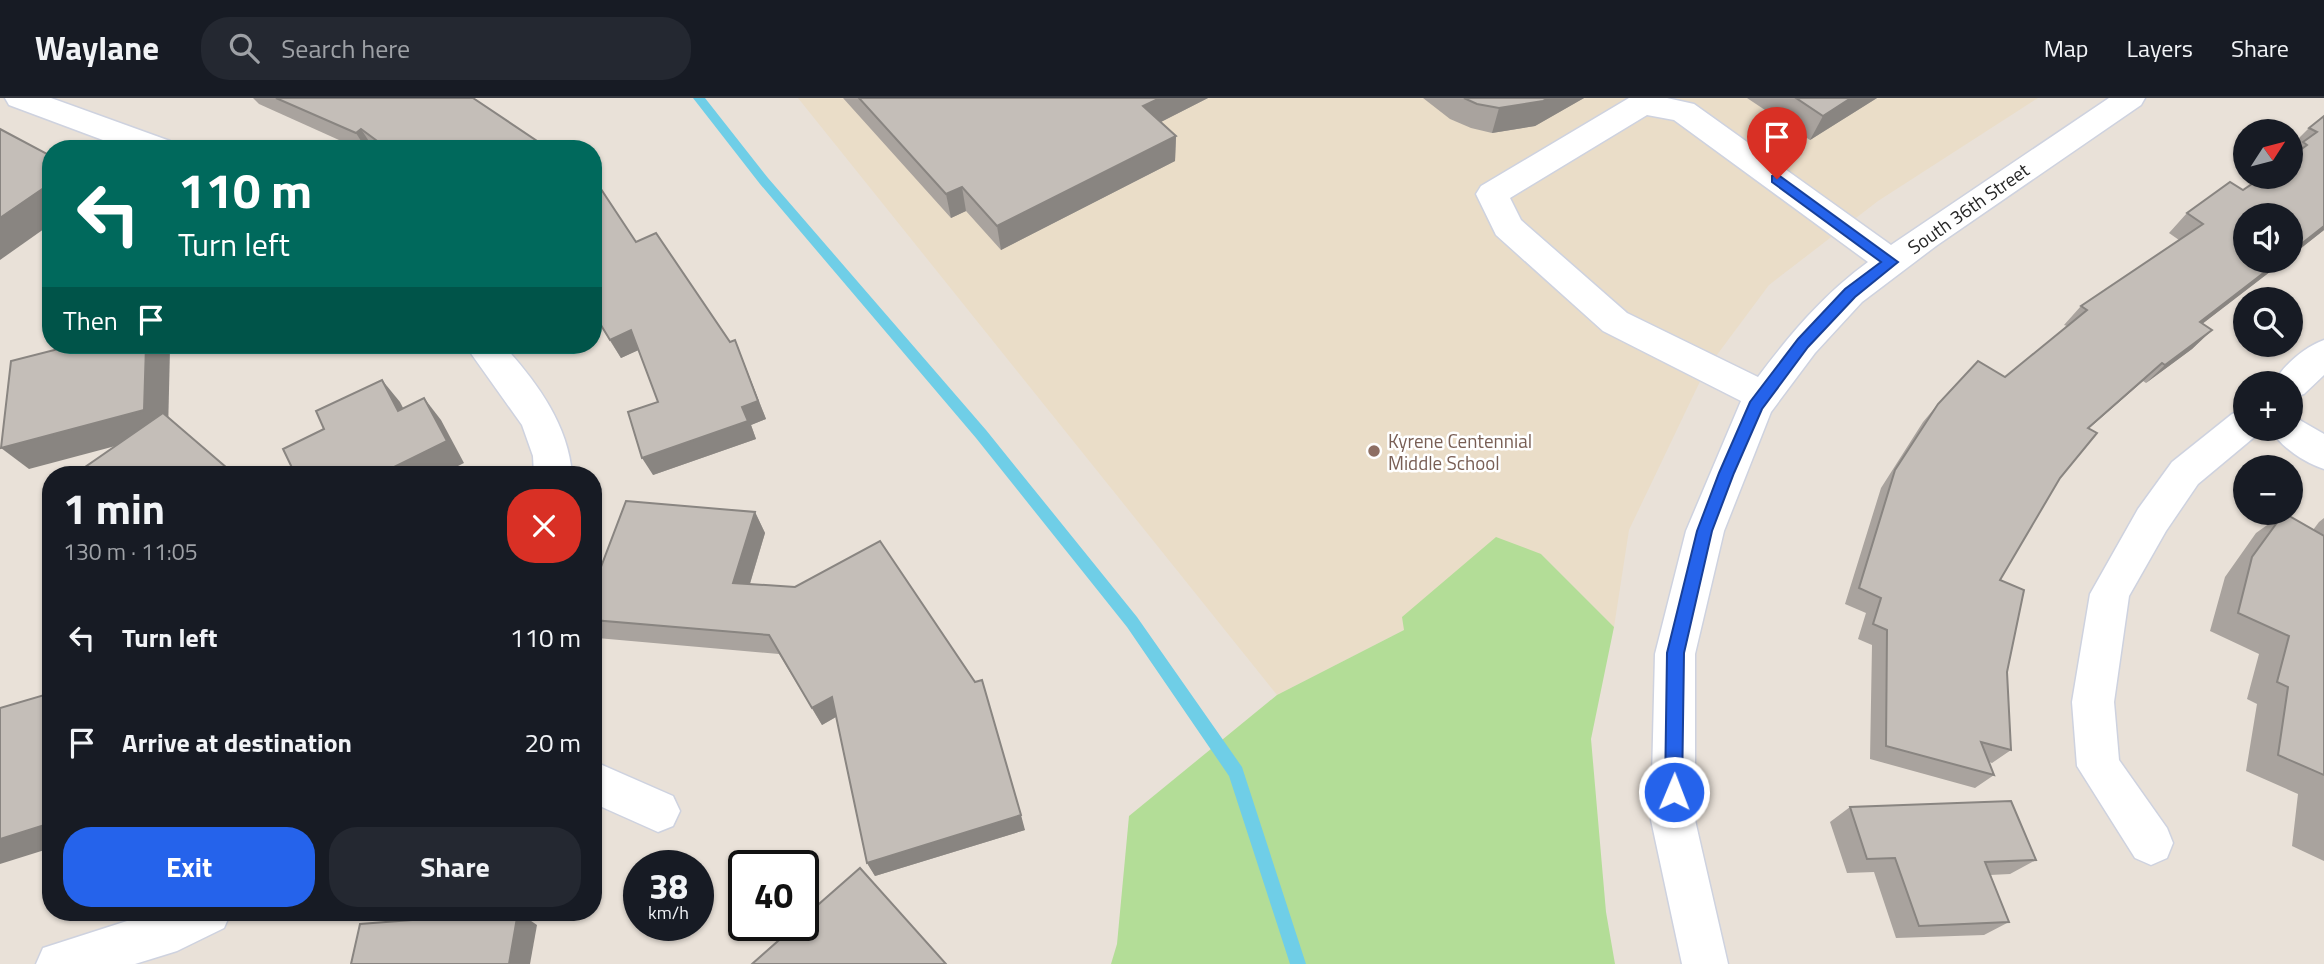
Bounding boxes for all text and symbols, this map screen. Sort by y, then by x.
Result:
search box [201,17,691,80]
text: Waylane [35,23,159,73]
icon: search [225,29,263,67]
text: Search here [281,29,410,68]
text: Map [2044,30,2089,66]
text: Layers [2127,30,2193,66]
text: Share [2231,30,2289,66]
pin [1747,107,1807,179]
icon: arrive [1758,118,1796,156]
north arrow [2233,119,2303,189]
map controls [2233,119,2303,525]
text: 110 m [178,152,312,227]
street label: South 36th Street [1901,155,2035,261]
icon: left [63,168,154,259]
button: sound [2233,203,2303,273]
text: Turn left [178,220,290,268]
button: search [2233,287,2303,357]
text: Then [63,301,118,340]
icon: arrive [132,301,170,339]
button: + [2233,371,2303,441]
place label: Kyrene Centennial Middle School [1388,426,1532,477]
marker: Kyrene Centennial Middle School [1366,443,1382,459]
button: − [2233,455,2303,525]
text: 1 min [63,476,165,540]
button: close [507,489,581,563]
text: 130 m · 11:05 [63,534,198,569]
text: Turn left [122,618,217,657]
text: 110 m [510,618,581,657]
icon: left [63,619,101,657]
text: Arrive at destination [122,723,352,762]
text: 20 m [524,723,581,762]
icon: arrive [63,724,101,762]
position arrow [1637,755,1711,829]
button: Exit [63,827,315,907]
button: Share [329,827,581,907]
speed limit sign: 40 [728,850,819,941]
text: 38 [649,859,688,913]
text: km/h [648,899,689,926]

